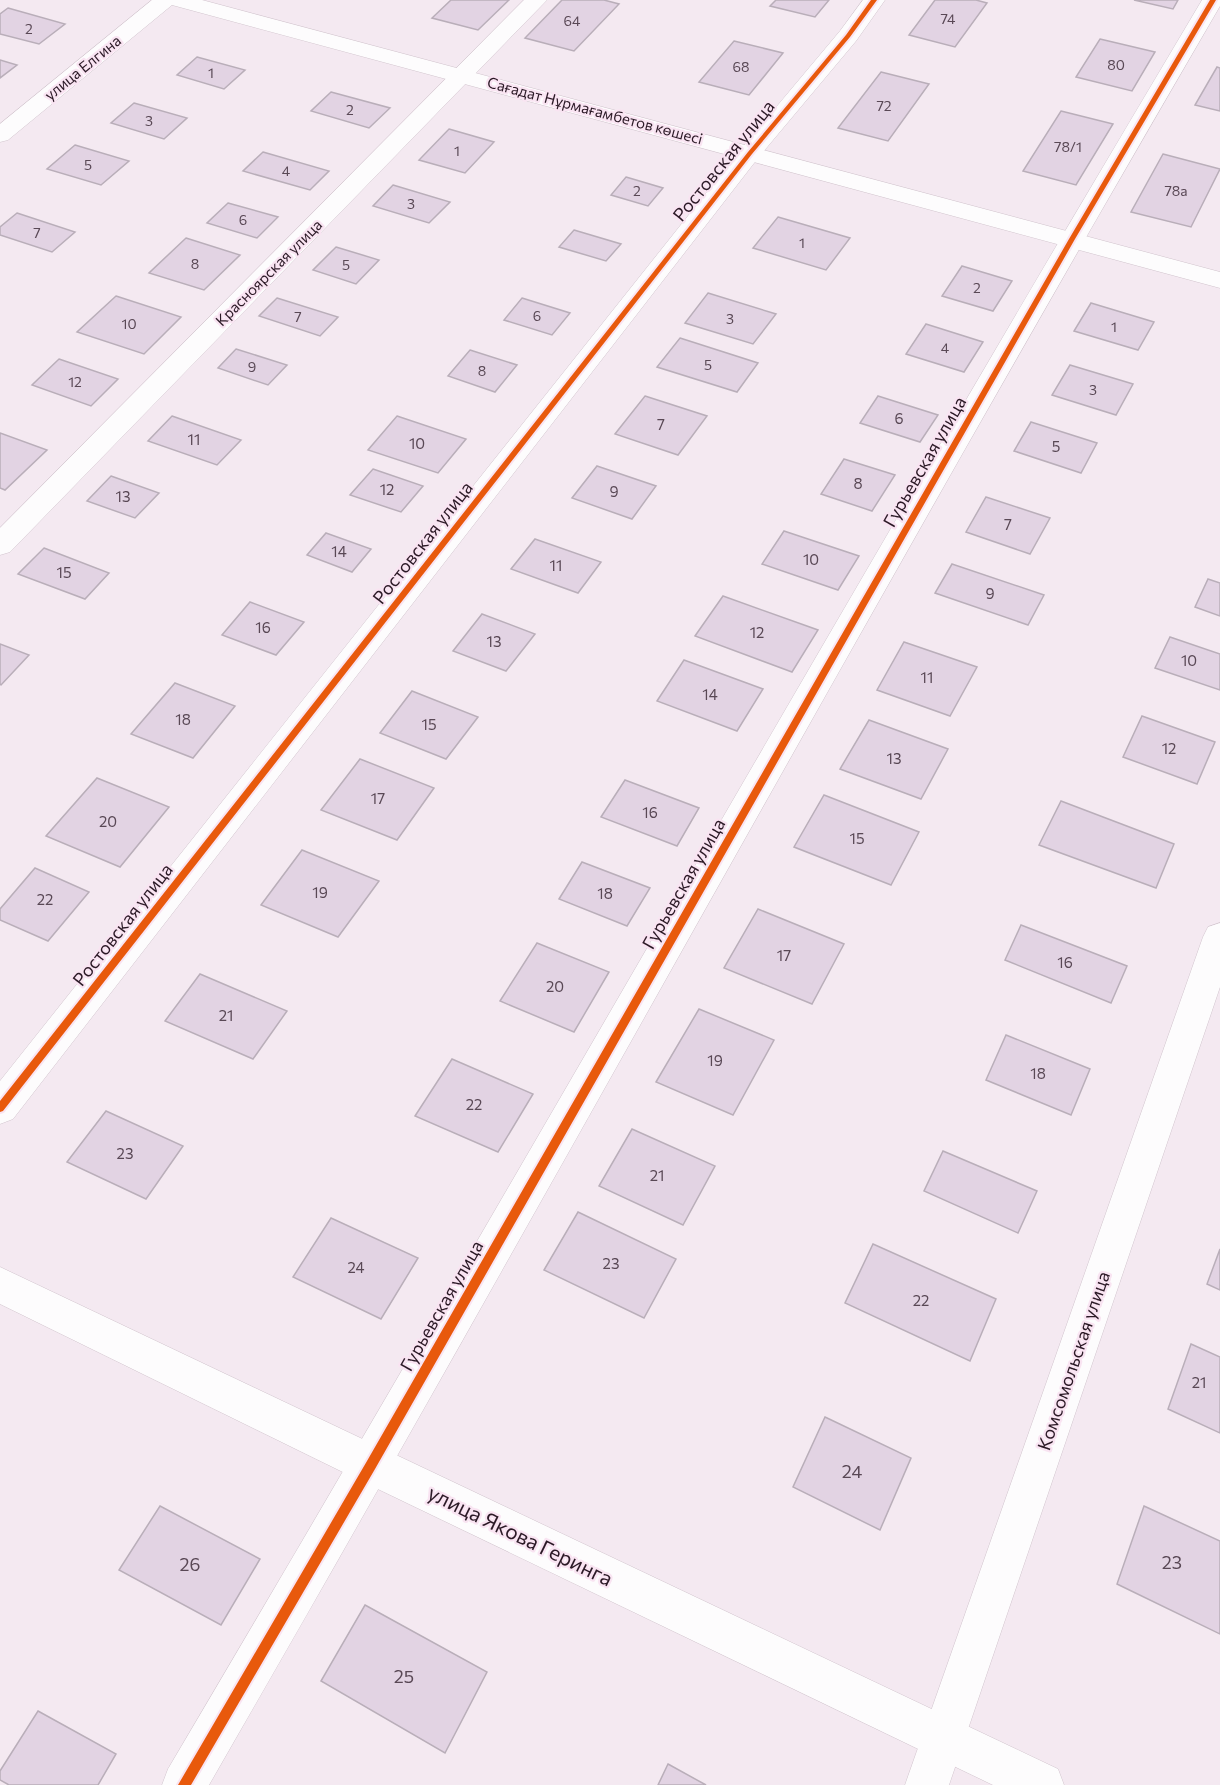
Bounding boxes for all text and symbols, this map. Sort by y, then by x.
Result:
house number: 74 [941,10,956,27]
house number: 64 [564,12,581,29]
house number: 2 [25,20,33,37]
street label: улица Елгина [41,31,124,103]
house number: 80 [1107,56,1125,73]
house number: 68 [733,58,750,75]
house number: 1 [208,64,214,81]
street label: Сағадат Нұрмағамбетов көшесі [486,73,705,147]
street label: Ростовская улица [668,95,779,225]
house number: 72 [876,97,892,114]
house number: 2 [346,101,354,118]
house number: 3 [145,112,153,129]
house number: 78/1 [1054,138,1082,155]
house number: 1 [454,142,460,159]
house number: 5 [84,156,92,173]
house number: 4 [282,162,291,179]
house number: 2 [633,182,641,199]
house number: 78а [1164,182,1188,199]
house number: 3 [407,195,415,212]
house number: 6 [239,211,247,228]
street label: Красноярская улица [211,215,325,329]
house number: 7 [33,224,41,241]
house number: 1 [799,234,805,251]
house number: 8 [191,255,199,272]
house number: 5 [342,256,350,273]
house number: 2 [973,279,981,296]
house number: 6 [533,307,541,324]
house number: 7 [294,308,302,325]
house number: 3 [726,310,734,327]
house number: 10 [121,315,137,332]
house number: 1 [1111,318,1117,335]
house number: 4 [941,339,950,356]
house number: 5 [704,356,712,373]
house number: 9 [248,358,256,375]
house number: 8 [478,362,486,379]
house number: 12 [68,373,82,390]
house number: 3 [1089,381,1097,398]
street label: Гурьевская улица [878,392,970,531]
house number: 6 [894,409,904,427]
house number: 7 [657,415,665,433]
house number: 11 [188,430,200,448]
house number: 10 [409,434,425,452]
house number: 5 [1052,437,1060,455]
house number: 8 [853,474,863,492]
street label: Ростовская улица [368,477,477,608]
house number: 12 [380,480,394,498]
house number: 9 [609,482,619,500]
house number: 13 [116,487,130,505]
house number: 7 [1004,515,1012,533]
house number: 14 [331,542,347,560]
house number: 10 [803,550,819,568]
house number: 11 [550,556,562,574]
house number: 15 [56,563,72,581]
house number: 9 [985,584,995,602]
house number: 16 [255,618,271,636]
house number: 12 [750,623,764,641]
house number: 13 [487,632,501,650]
house number: 10 [1181,651,1197,669]
house number: 11 [921,668,933,686]
house number: 14 [702,685,718,703]
house number: 18 [175,710,191,728]
house number: 15 [421,715,437,733]
house number: 12 [1162,739,1176,757]
house number: 13 [887,749,901,767]
house number: 17 [371,789,385,807]
house number: 16 [642,803,658,821]
house number: 20 [99,812,117,830]
street label: Гурьевская улица [637,814,729,953]
house number: 15 [849,829,865,847]
street label: Ростовская улица [68,859,177,990]
house number: 19 [312,883,328,901]
house number: 18 [597,884,613,902]
house number: 22 [37,890,53,908]
house number: 17 [777,946,791,964]
house number: 16 [1057,953,1073,971]
house number: 20 [546,977,564,995]
house number: 21 [219,1006,233,1024]
house number: 19 [707,1051,723,1069]
house number: 18 [1030,1064,1046,1082]
house number: 22 [466,1095,482,1113]
house number: 23 [117,1144,133,1162]
house number: 21 [650,1166,664,1184]
street label: Гурьевская улица [395,1236,487,1375]
house number: 23 [603,1254,619,1272]
house number: 24 [347,1258,365,1276]
street label: Комсомольская улица [1032,1268,1114,1453]
house number: 22 [913,1291,929,1309]
house number: 21 [1192,1373,1206,1391]
house number: 24 [842,1460,862,1482]
street label: улица Якова Геринга [424,1479,617,1590]
house number: 23 [1162,1551,1182,1573]
house number: 26 [180,1553,200,1575]
house number: 25 [394,1665,414,1687]

